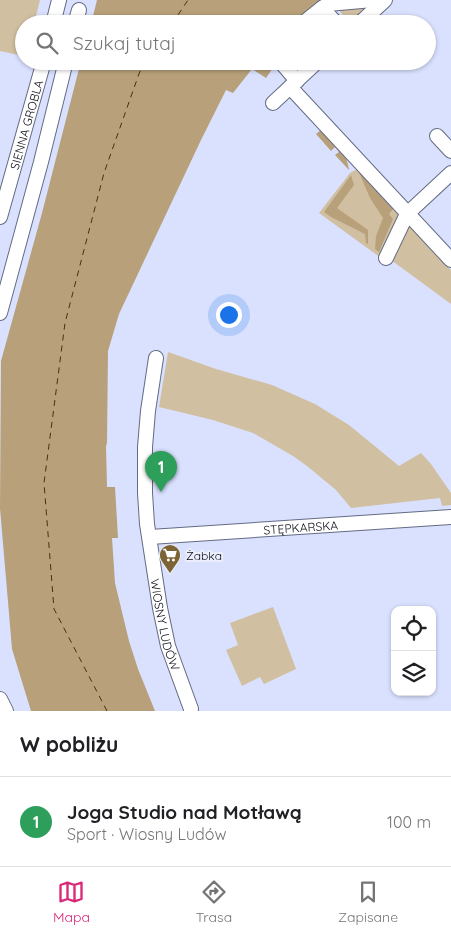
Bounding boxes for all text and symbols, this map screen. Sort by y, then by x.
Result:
search box [15,15,436,70]
icon: search [33,29,61,57]
text: Szukaj tutaj [73,31,176,55]
street label: SIENNA GROBLA [6,78,46,171]
your location [216,302,242,328]
pin: 1 [145,451,177,492]
street label: STĘPKARSKA [263,517,339,537]
supermarket icon: Żabka [158,543,182,574]
place label: Żabka [186,548,222,563]
street label: WIOSNY LUDÓW [148,578,184,673]
map controls [391,606,436,696]
button: locate [391,606,436,651]
button: layers [391,651,436,696]
text: W pobliżu [20,731,118,757]
text: Joga Studio nad Motławą [67,800,302,824]
text: 1 [33,812,39,832]
text: 100 m [387,812,431,832]
text: Sport · Wiosny Ludów [67,824,226,844]
tab: Mapa [53,878,90,926]
tab: Trasa [196,878,232,926]
tab: Zapisane [338,878,398,926]

